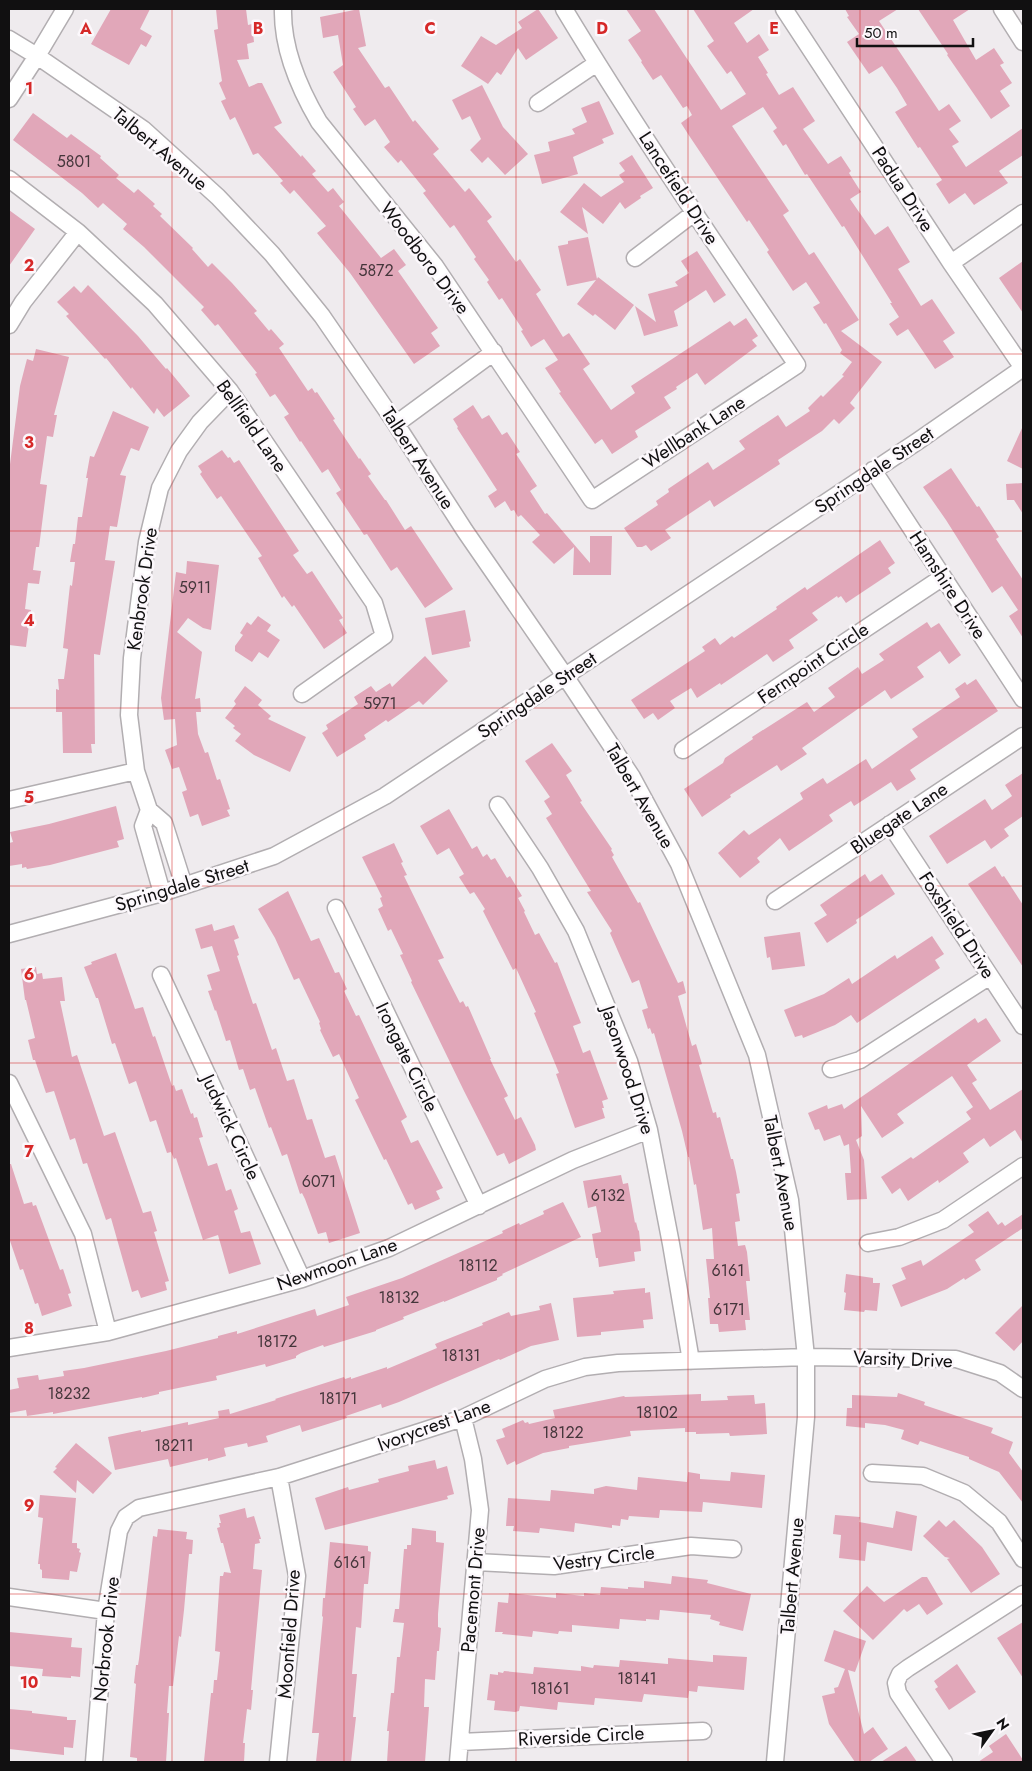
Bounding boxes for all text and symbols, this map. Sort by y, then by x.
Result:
scale bar [857,15,973,47]
text: A [79,17,92,40]
text: B [253,17,263,40]
text: C [424,17,436,40]
text: D [596,17,608,40]
text: E [769,17,779,40]
text: 50 m [864,22,898,44]
text: 1 [25,77,33,100]
street label: Talbert Avenue [106,101,214,197]
street label: Lancefield Drive [632,126,726,250]
street label: Padua Drive [865,141,941,237]
house number: 5801 [57,150,91,173]
street label: Woodboro Drive [374,196,476,320]
text: 2 [24,254,34,277]
house number: 5872 [358,259,394,282]
street label: Bellfield Lane [210,374,294,478]
street label: Wellbank Lane [637,389,751,475]
street label: Talbert Avenue [375,402,461,515]
street label: Springdale Street [809,420,939,520]
text: 3 [24,431,34,454]
street label: Kenbrook Drive [120,526,164,652]
street label: Hamshire Drive [903,526,993,645]
house number: 5911 [179,576,211,599]
text: 4 [23,609,35,632]
street label: Fernpoint Circle [752,616,874,710]
street label: Springdale Street [472,645,602,745]
house number: 5971 [363,692,397,715]
street label: Talbert Avenue [599,739,681,854]
street label: Bluegate Lane [845,775,953,861]
text: 5 [24,786,34,809]
street label: Springdale Street [112,852,253,918]
street label: Foxshield Drive [912,866,1002,984]
text: 6 [24,963,34,986]
street label: Irongate Circle [369,998,445,1116]
street label: Jasonwood Drive [594,999,662,1138]
street label: Judwick Circle [193,1067,267,1184]
street label: Talbert Avenue [757,1113,805,1233]
text: 7 [24,1140,34,1163]
house number: 6071 [302,1170,336,1193]
house number: 6132 [591,1184,625,1207]
street label: Newmoon Lane [273,1231,401,1297]
house number: 18112 [458,1254,498,1277]
house number: 6161 [712,1259,744,1282]
house number: 18132 [379,1286,419,1309]
house number: 6171 [713,1298,745,1321]
text: 8 [24,1317,34,1340]
house number: 18172 [257,1330,297,1353]
house number: 18131 [441,1344,481,1367]
street label: Varsity Drive [853,1344,954,1374]
house number: 18232 [48,1382,90,1405]
house number: 18171 [319,1387,357,1410]
street label: Ivorycrest Lane [374,1392,495,1458]
house number: 18102 [636,1401,678,1424]
house number: 18122 [542,1421,584,1444]
house number: 18211 [154,1434,194,1457]
text: 9 [24,1494,34,1517]
street label: Talbert Avenue [773,1516,811,1635]
street label: Pacemont Drive [454,1526,492,1654]
street label: Vestry Circle [552,1538,656,1578]
house number: 6161 [334,1551,366,1574]
street label: Moonfield Drive [271,1568,307,1699]
street label: Norbrook Drive [86,1575,126,1703]
house number: 18141 [617,1667,657,1690]
text: 10 [20,1671,38,1694]
house number: 18161 [530,1677,570,1700]
north arrow [967,1706,1017,1756]
text: N [991,1714,1014,1734]
street label: Riverside Circle [517,1719,645,1753]

